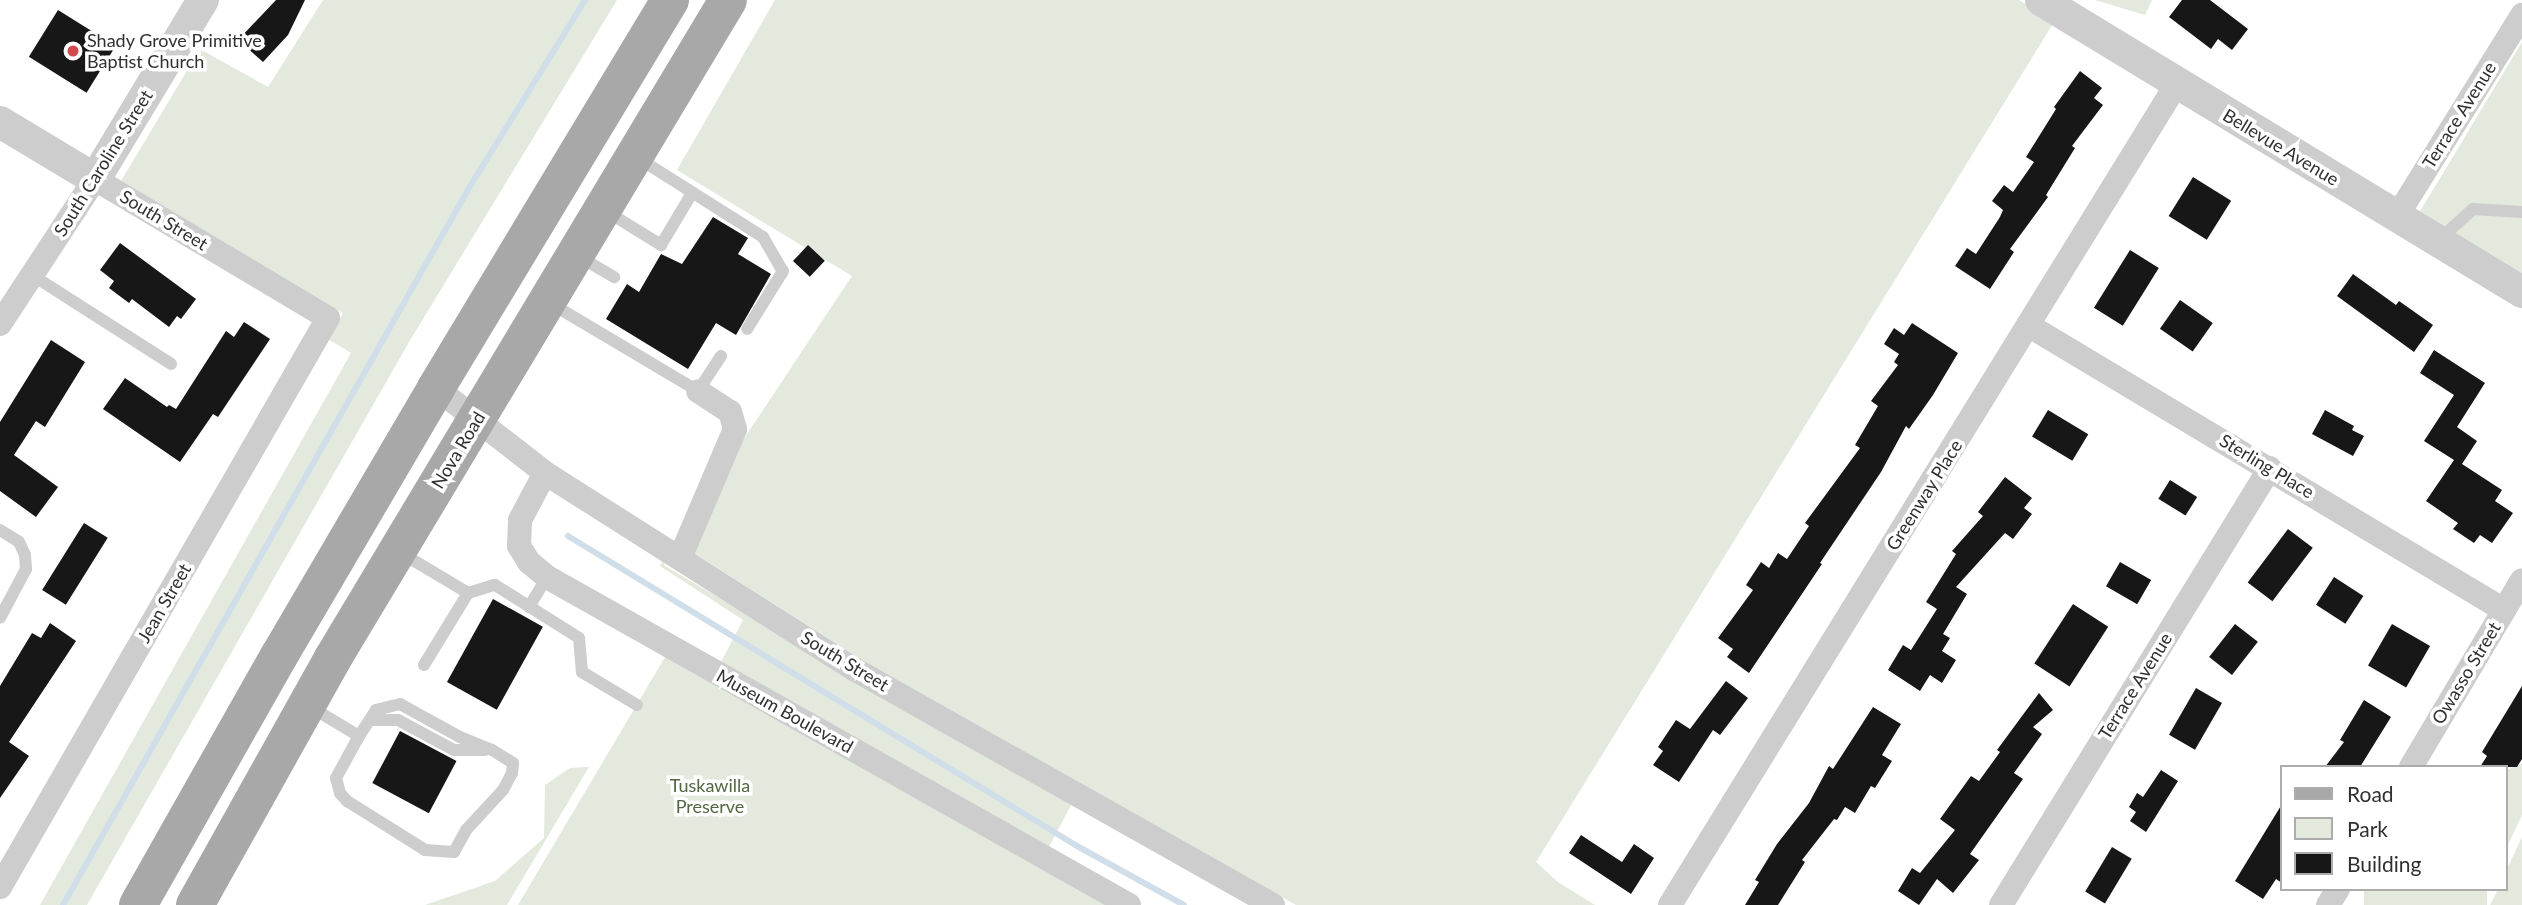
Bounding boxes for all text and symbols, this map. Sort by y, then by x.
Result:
place label: Shady Grove Primitive Baptist Church [87,30,262,72]
marker: Shady Grove Primitive Baptist Church [65,43,81,59]
street label: Terrace Avenue [2418,58,2500,172]
street label: South Caroline Street [49,86,157,240]
street label: Bellevue Avenue [2219,104,2343,190]
street label: South Street [116,185,212,255]
street label: Nova Road [427,408,489,492]
street label: Sterling Place [2216,429,2318,503]
street label: Greenway Place [1881,436,1967,554]
street label: Jean Street [133,560,195,646]
street label: Owasso Street [2427,618,2505,728]
street label: South Street [797,626,893,696]
street label: Terrace Avenue [2094,629,2176,743]
street label: Museum Boulevard [713,664,857,758]
legend [2280,765,2508,891]
park label: Tuskawilla Preserve [670,775,750,818]
text: Road [2347,781,2394,806]
text: Park [2347,816,2388,841]
text: Building [2347,851,2422,876]

